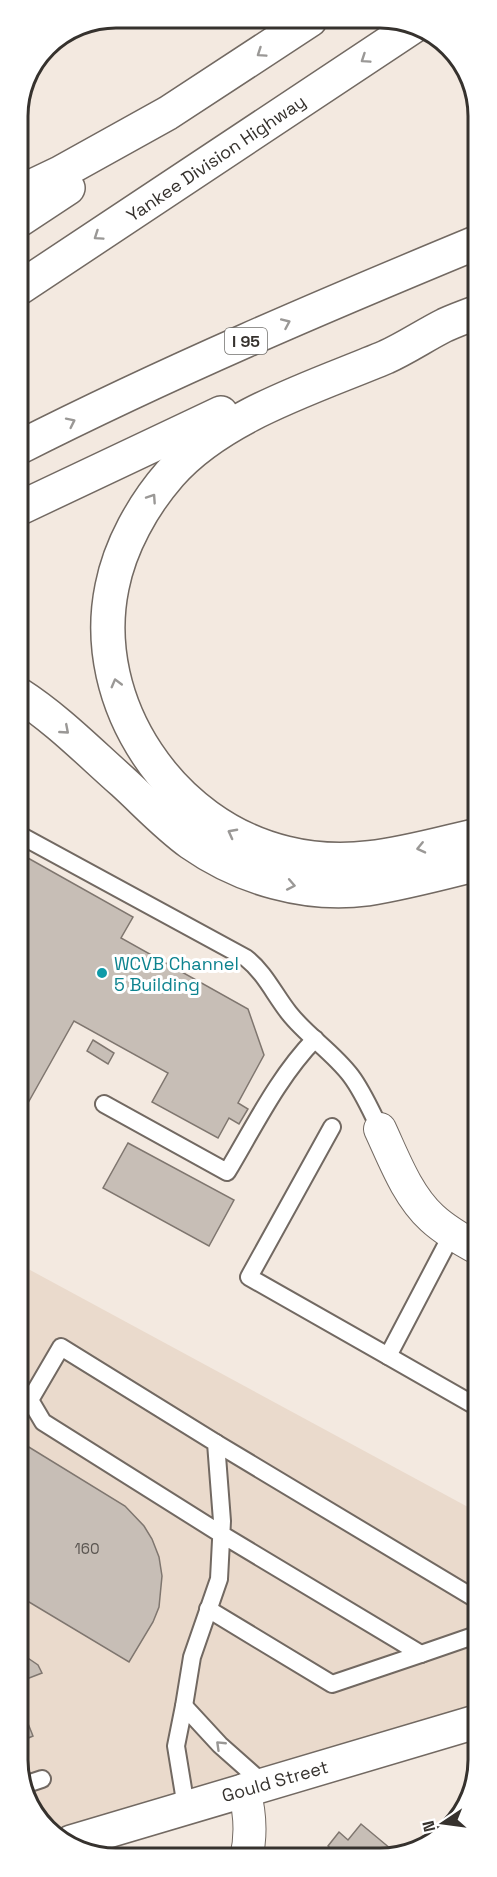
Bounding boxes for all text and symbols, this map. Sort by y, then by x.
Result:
one-way arrow [257,45,267,57]
one-way arrow [361,52,372,63]
street label: Yankee Division Highway [122,89,310,227]
one-way arrow [94,229,104,241]
one-way arrow [279,318,290,330]
road number: I 95 [225,328,267,354]
one-way arrow [64,418,75,430]
one-way arrow [144,494,155,505]
one-way arrow [111,678,124,688]
one-way arrow [58,723,69,734]
one-way arrow [228,829,238,840]
one-way arrow [417,840,427,853]
one-way arrow [286,878,296,891]
place label: WCVB Channel 5 Building [114,952,239,996]
marker: WCVB Channel 5 Building [95,966,109,980]
house number: 160 [74,1539,100,1558]
one-way arrow [217,1741,228,1752]
street label: Gould Street [219,1755,331,1807]
north arrow [413,1793,473,1853]
text: N [417,1819,440,1834]

